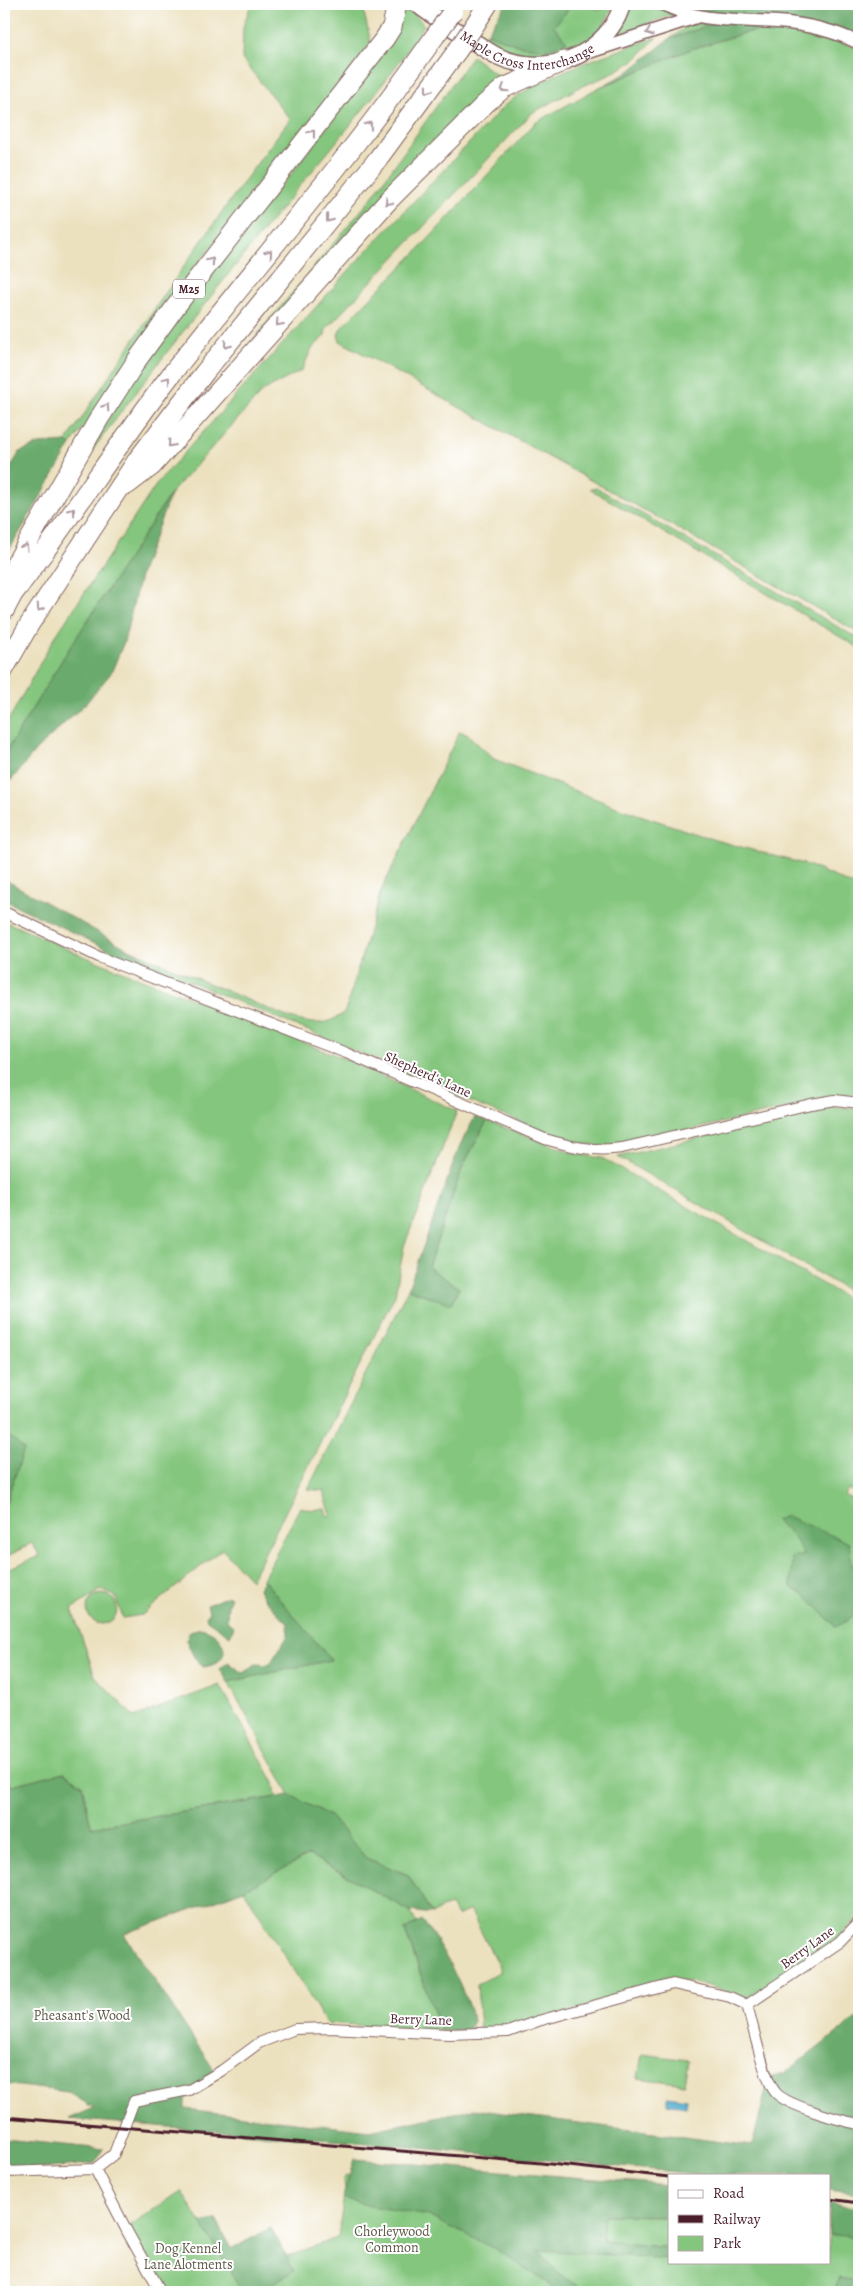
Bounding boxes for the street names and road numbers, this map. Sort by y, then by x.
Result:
street label: Maple Cross Interchange [456,26,598,75]
road number: M25 [173,280,205,298]
street label: Shepherd's Lane [381,1047,474,1102]
street label: Berry Lane [777,1921,838,1973]
street label: Berry Lane [390,2009,452,2030]

